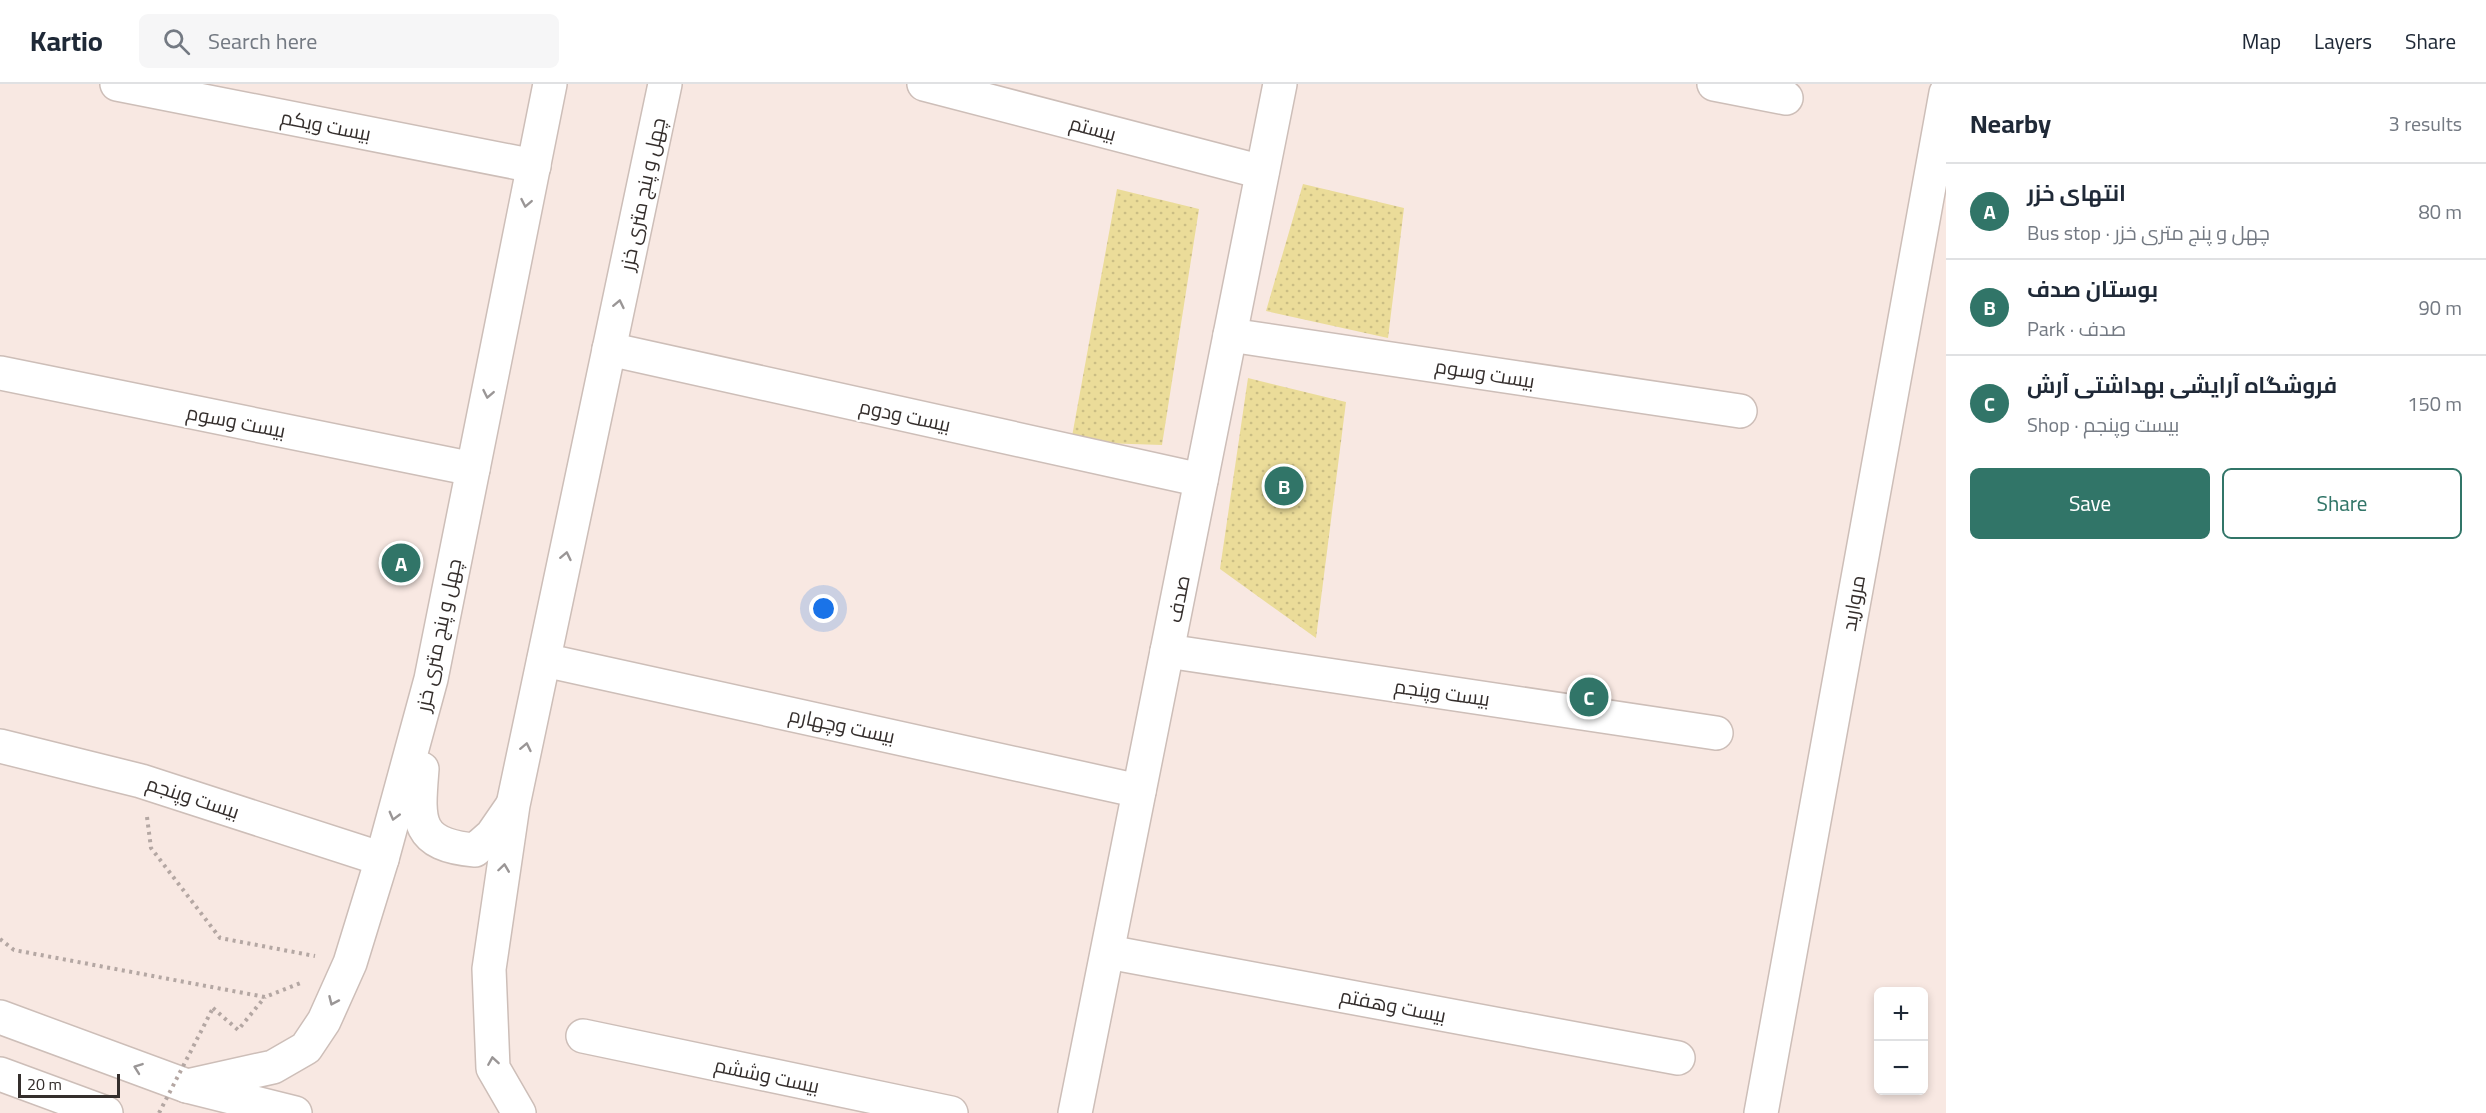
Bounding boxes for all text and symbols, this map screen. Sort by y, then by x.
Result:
search box [139,14,559,68]
text: Kartio [30,15,103,67]
text: Search here [208,20,317,62]
text: Map [2242,22,2281,61]
text: Layers [2314,22,2372,61]
text: Share [2405,22,2456,61]
icon: search [160,25,193,58]
street label: بیست ویکم [277,98,375,152]
text: Nearby [1970,99,2051,148]
street label: بیستم [1065,104,1121,152]
text: 3 results [2389,105,2462,142]
street label: چهل و پنج متری خزر [608,114,676,275]
text: انتهای خزر [2027,172,2126,214]
text: A [1983,193,1996,230]
text: 80 m [2418,193,2462,230]
one-way arrow [520,198,533,208]
text: Bus stop · چهل و پنج متری خزر [2027,214,2270,251]
text: بوستان صدف [2027,268,2158,310]
text: B [1983,289,1996,326]
text: 90 m [2418,289,2462,326]
one-way arrow [612,299,625,309]
text: Park · صدف [2027,310,2126,347]
street label: بیست وسوم [1432,347,1538,399]
text: فروشگاه آرایشی بهداشتی آرش [2027,364,2337,406]
text: C [1984,385,1995,422]
text: 150 m [2407,385,2462,422]
street label: بیست ودوم [856,387,954,443]
one-way arrow [482,389,495,399]
street label: بیست وسوم [183,393,289,449]
text: Shop · بیست وپنجم [2027,406,2179,443]
pin: B [1264,464,1304,508]
button: Save [1970,468,2210,539]
button: Share [2222,468,2462,539]
pin: A [382,540,420,586]
one-way arrow [559,552,572,562]
street label: چهل و پنج متری خزر [404,555,472,716]
street label: صدف [1155,572,1201,626]
street label: مروارید [1830,572,1876,634]
your location [809,594,838,623]
street label: بیست وپنجم [1392,667,1492,717]
pin: C [1570,674,1608,720]
street label: بیست وچهارم [785,696,899,754]
one-way arrow [518,743,531,753]
street label: بیست وپنجم [141,764,245,830]
one-way arrow [389,810,401,821]
one-way arrow [498,863,510,872]
street label: بیست وهفتم [1337,977,1449,1033]
map controls [1874,987,1928,1095]
button: + [1874,987,1928,1041]
one-way arrow [328,994,340,1005]
button: − [1874,1041,1928,1095]
street label: بیست وششم [711,1046,823,1104]
one-way arrow [488,1057,500,1066]
one-way arrow [133,1062,144,1075]
text: 20 m [27,1069,62,1099]
scale bar [18,1071,120,1098]

